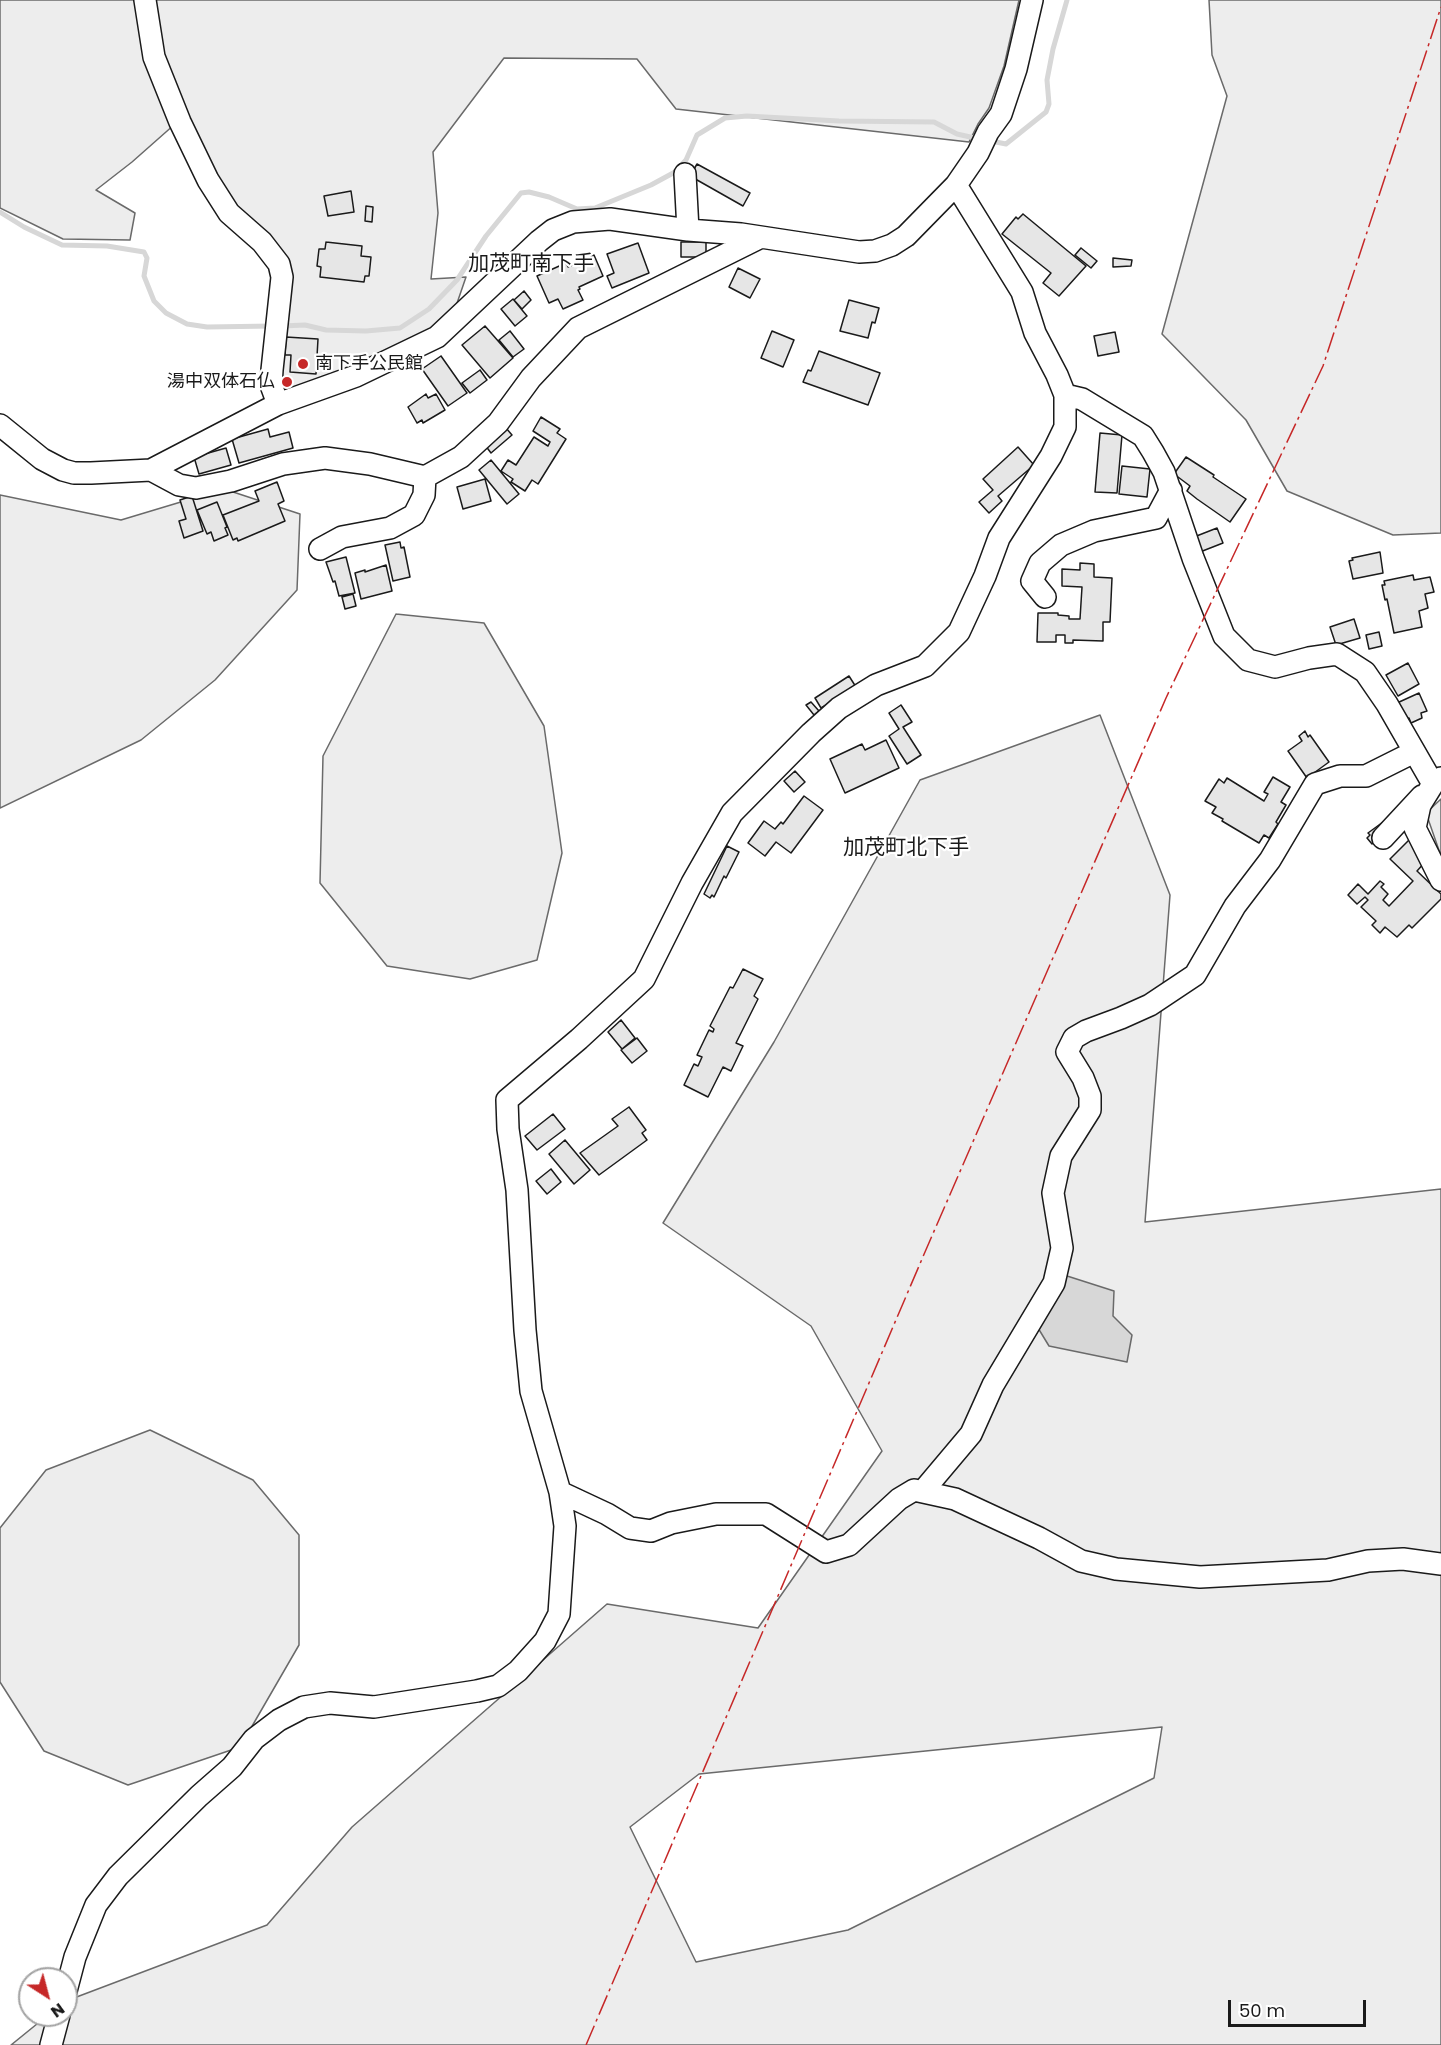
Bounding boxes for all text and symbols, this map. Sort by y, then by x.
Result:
district label: 加茂町南下手 [468,252,594,278]
place label: 南下手公民館 [315,353,423,375]
marker: 南下手公民館 [296,357,310,371]
place label: 湯中双体石仏 [167,371,275,393]
marker: 湯中双体石仏 [280,375,294,389]
district label: 加茂町北下手 [843,836,969,862]
north arrow [18,1967,78,2027]
scale bar [1231,1988,1369,2026]
text: N [46,1998,69,2023]
text: 50 m [1239,1998,1285,2023]

